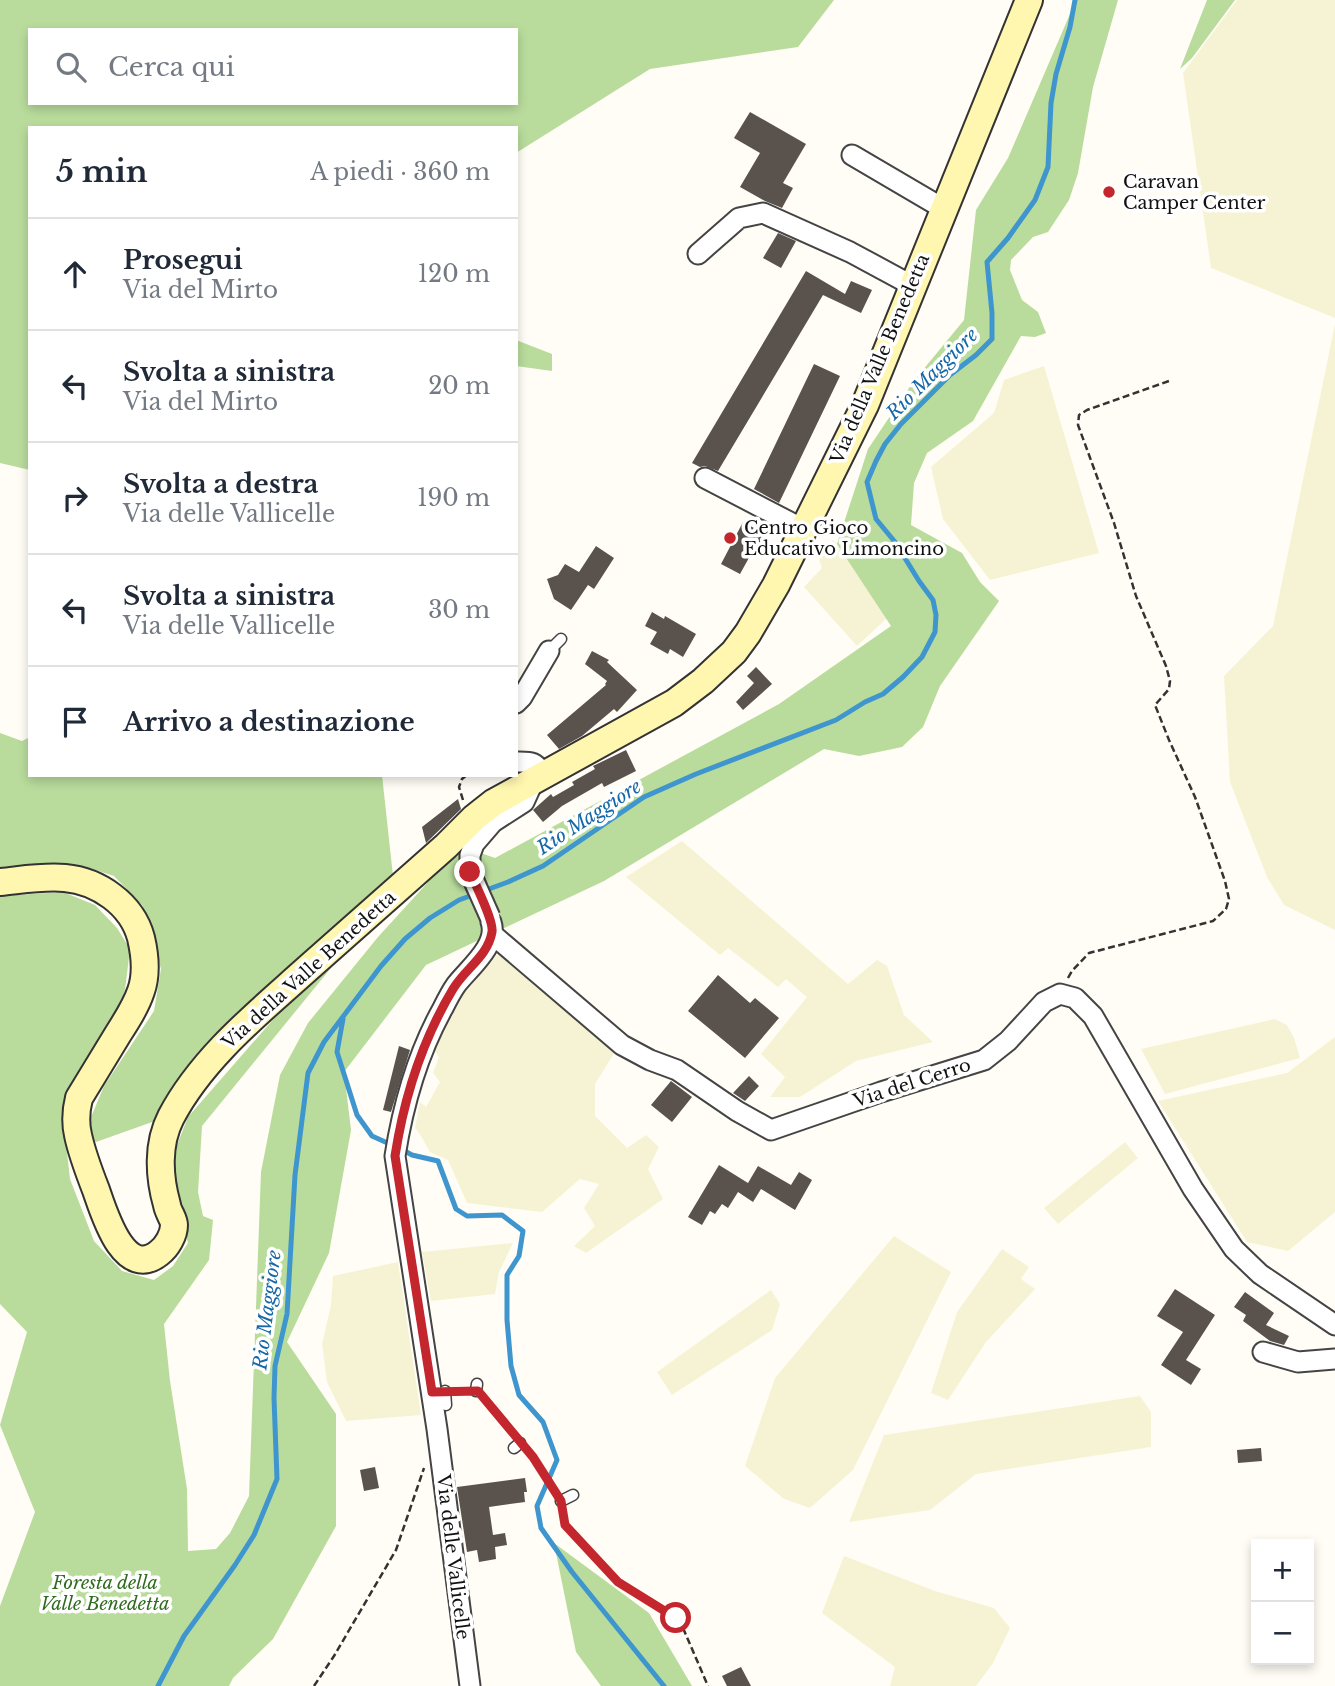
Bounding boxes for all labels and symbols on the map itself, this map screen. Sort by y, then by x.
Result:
place label: Caravan Camper Center [1123,171,1266,214]
marker: Caravan Camper Center [1101,184,1117,200]
street label: Via della Valle Benedetta [825,251,934,468]
water label: Rio Maggiore [881,323,983,425]
place label: Centro Gioco Educativo Limoncino [744,517,944,560]
marker: Centro Gioco Educativo Limoncino [722,530,738,546]
water label: Rio Maggiore [532,774,646,860]
route end [454,856,485,887]
street label: Via della Valle Benedetta [217,886,400,1054]
street label: Via del Cerro [850,1054,973,1113]
water label: Rio Maggiore [248,1249,286,1372]
street label: Via delle Vallicelle [432,1472,474,1641]
park label: Foresta della Valle Benedetta [41,1572,169,1615]
route start [660,1602,691,1633]

